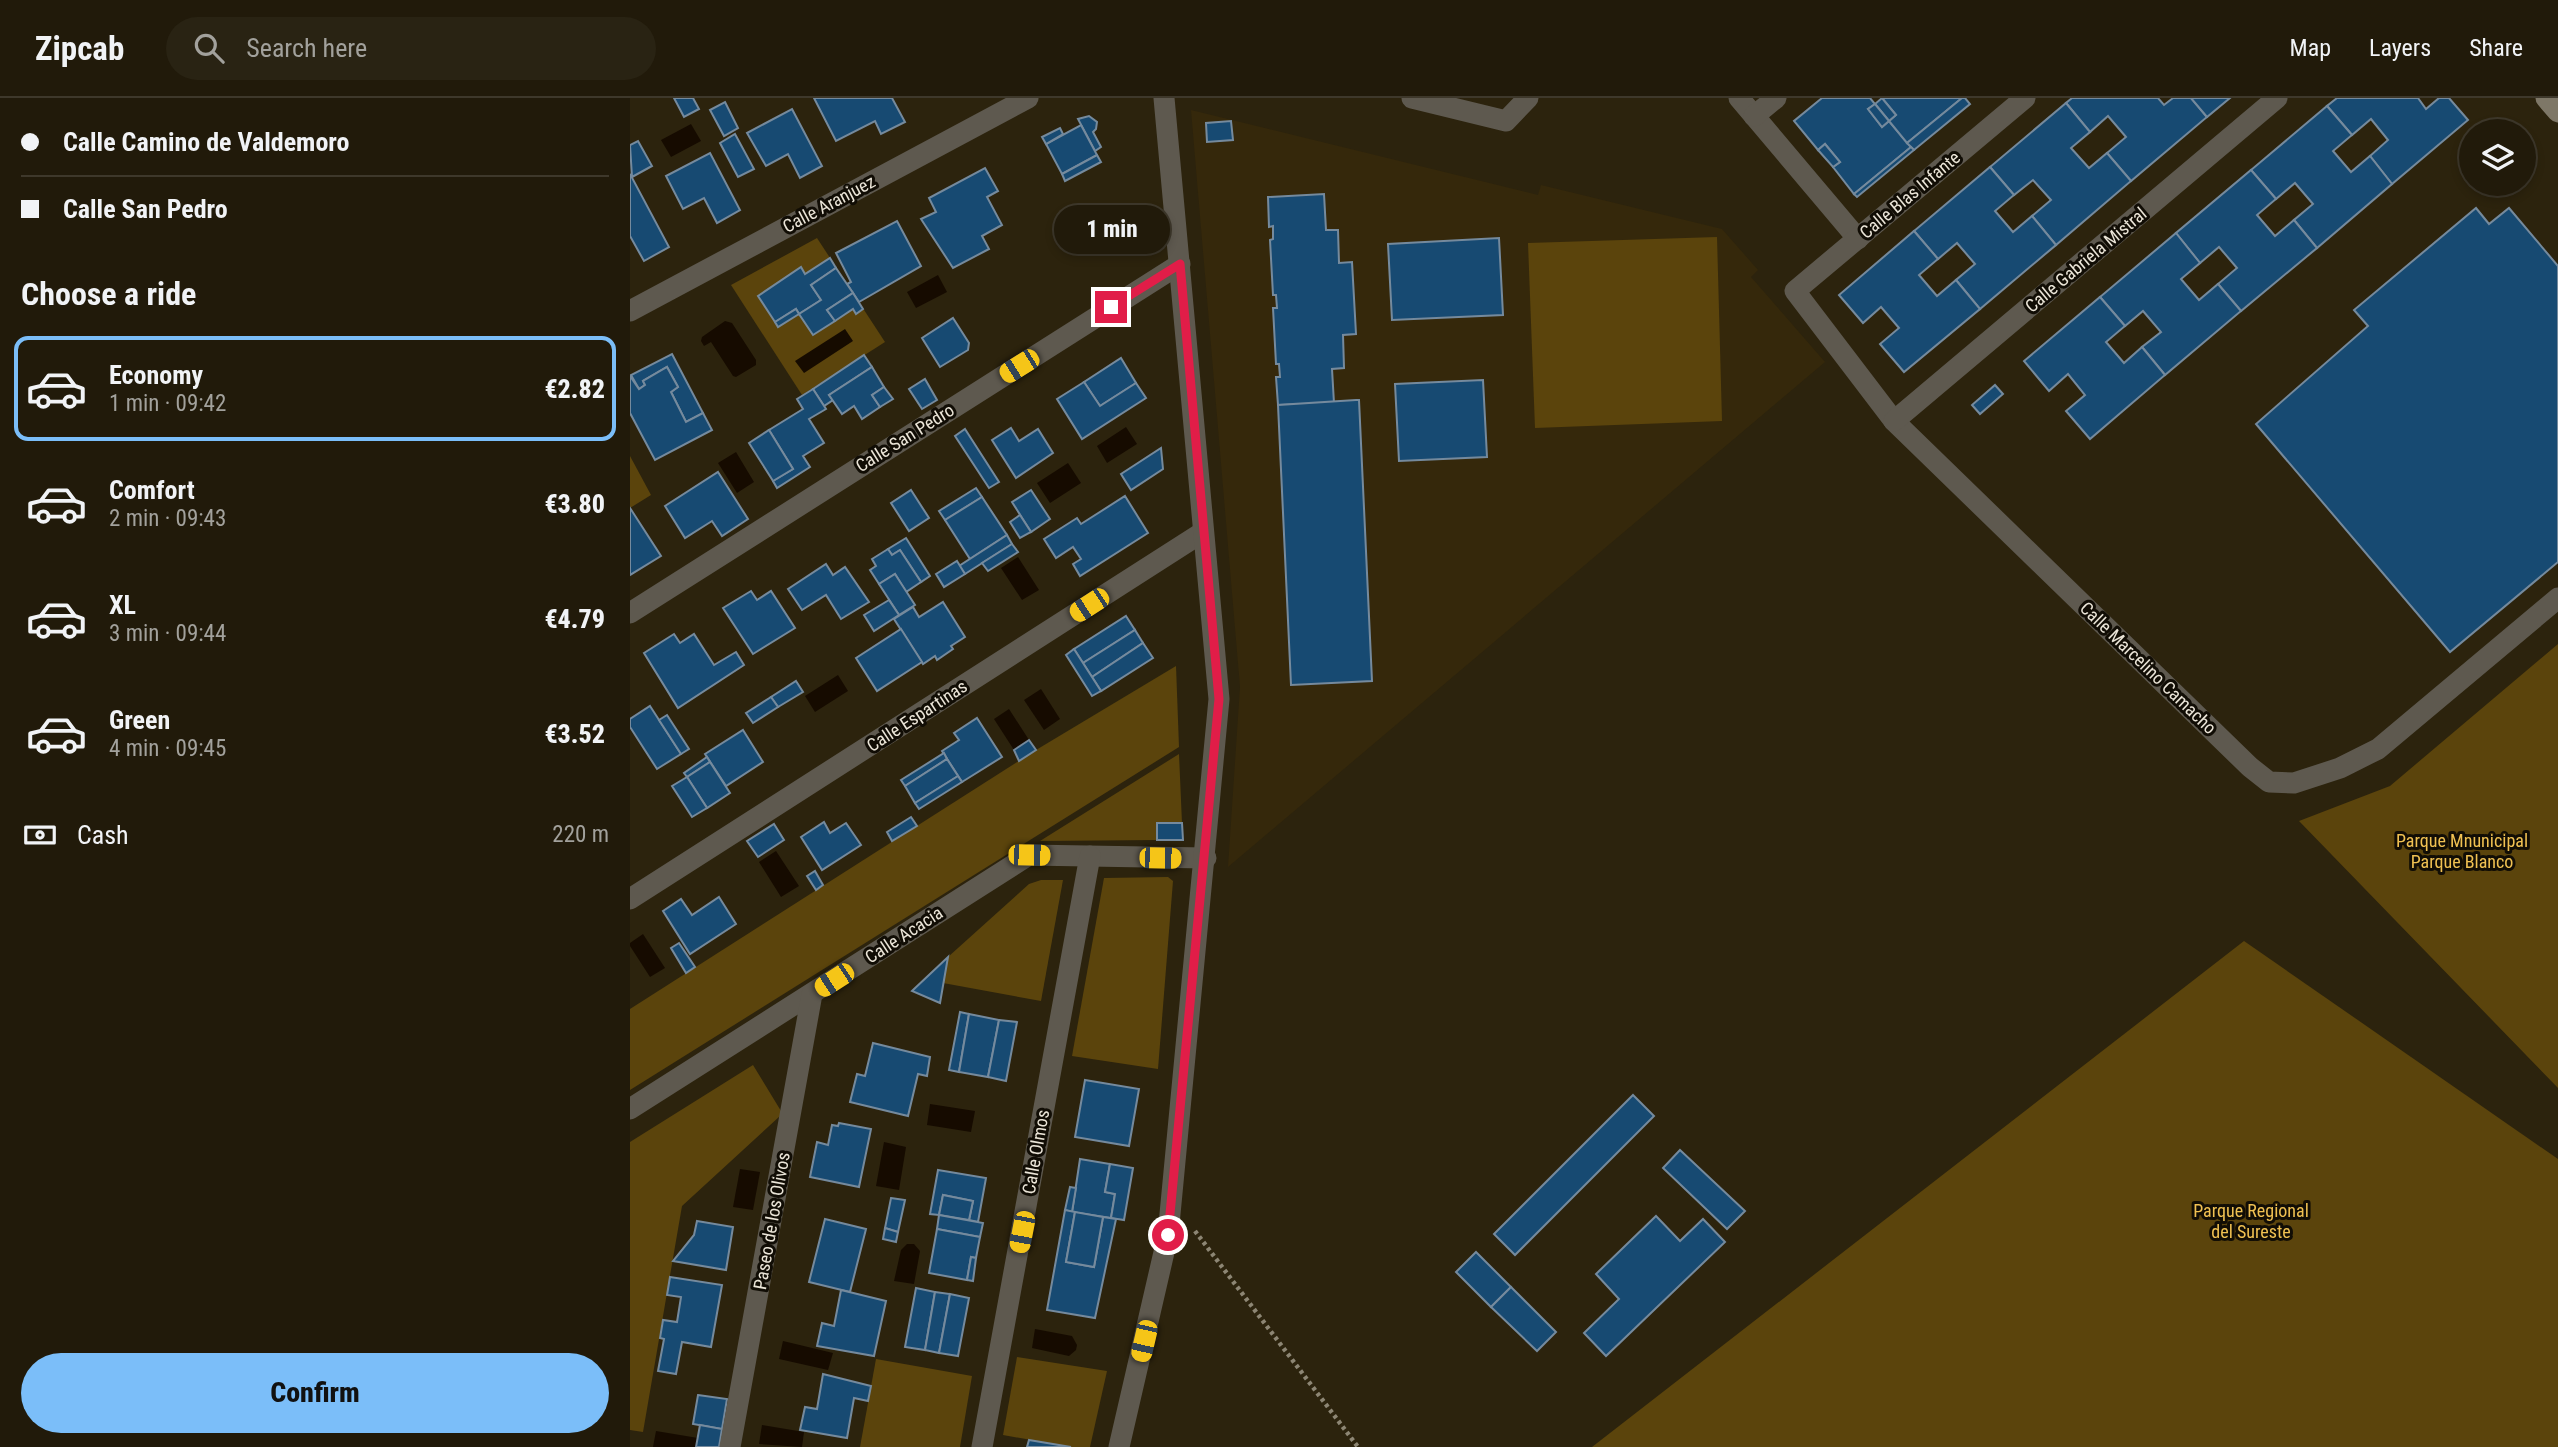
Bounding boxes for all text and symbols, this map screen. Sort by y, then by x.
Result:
search box [166,17,656,80]
text: Zipcab [35,29,124,68]
icon: search [190,29,228,67]
text: Search here [246,33,367,63]
text: Map [2290,34,2331,62]
text: Layers [2369,34,2431,62]
text: Share [2469,34,2523,62]
map controls [2459,119,2536,196]
button: layers [2459,119,2536,196]
text: Calle Camino de Valdemoro [63,127,349,157]
street label: Calle Blas Infante [1855,147,1964,243]
street label: Calle Aranjuez [779,170,879,237]
text: Calle San Pedro [63,194,228,224]
street label: Calle Gabriela Mistral [2021,203,2151,316]
callout: 1 min [1053,206,1169,254]
text: 1 min [1086,216,1138,243]
text: Choose a ride [21,275,196,313]
route end [1095,291,1127,323]
car [996,346,1043,386]
icon: car [25,357,88,420]
text: Economy [109,360,203,390]
text: €2.82 [544,374,605,404]
text: 1 min · 09:42 [109,390,226,417]
street label: Calle San Pedro [852,399,958,476]
icon: car [25,472,88,535]
text: Comfort [109,475,195,505]
text: €3.80 [544,489,605,519]
text: 2 min · 09:43 [109,505,226,532]
car [1066,585,1113,625]
icon: car [25,587,88,650]
text: XL [109,590,136,620]
street label: Calle Marcelino Camacho [2076,597,2221,738]
text: €4.79 [544,604,605,634]
text: 3 min · 09:44 [109,620,226,647]
street label: Calle Espartinas [863,675,971,756]
icon: car [25,702,88,765]
text: Green [109,705,170,735]
text: €3.52 [544,719,605,749]
text: 4 min · 09:45 [109,735,226,762]
icon: cash [21,816,59,854]
text: Cash [77,820,129,850]
text: 220 m [552,821,609,848]
park label: Parque Mnunicipal Parque Blanco [2396,830,2528,872]
car [1008,844,1051,866]
car [1139,847,1182,869]
street label: Calle Acacia [861,902,946,967]
car [811,960,858,1000]
street label: Calle Olmos [1018,1108,1053,1196]
street label: Paseo de los Olivos [749,1151,794,1291]
park label: Parque Regional del Sureste [2193,1200,2309,1242]
car [1008,1209,1037,1255]
route start [1152,1219,1184,1251]
car [1130,1318,1159,1364]
button: Confirm [21,1353,609,1433]

